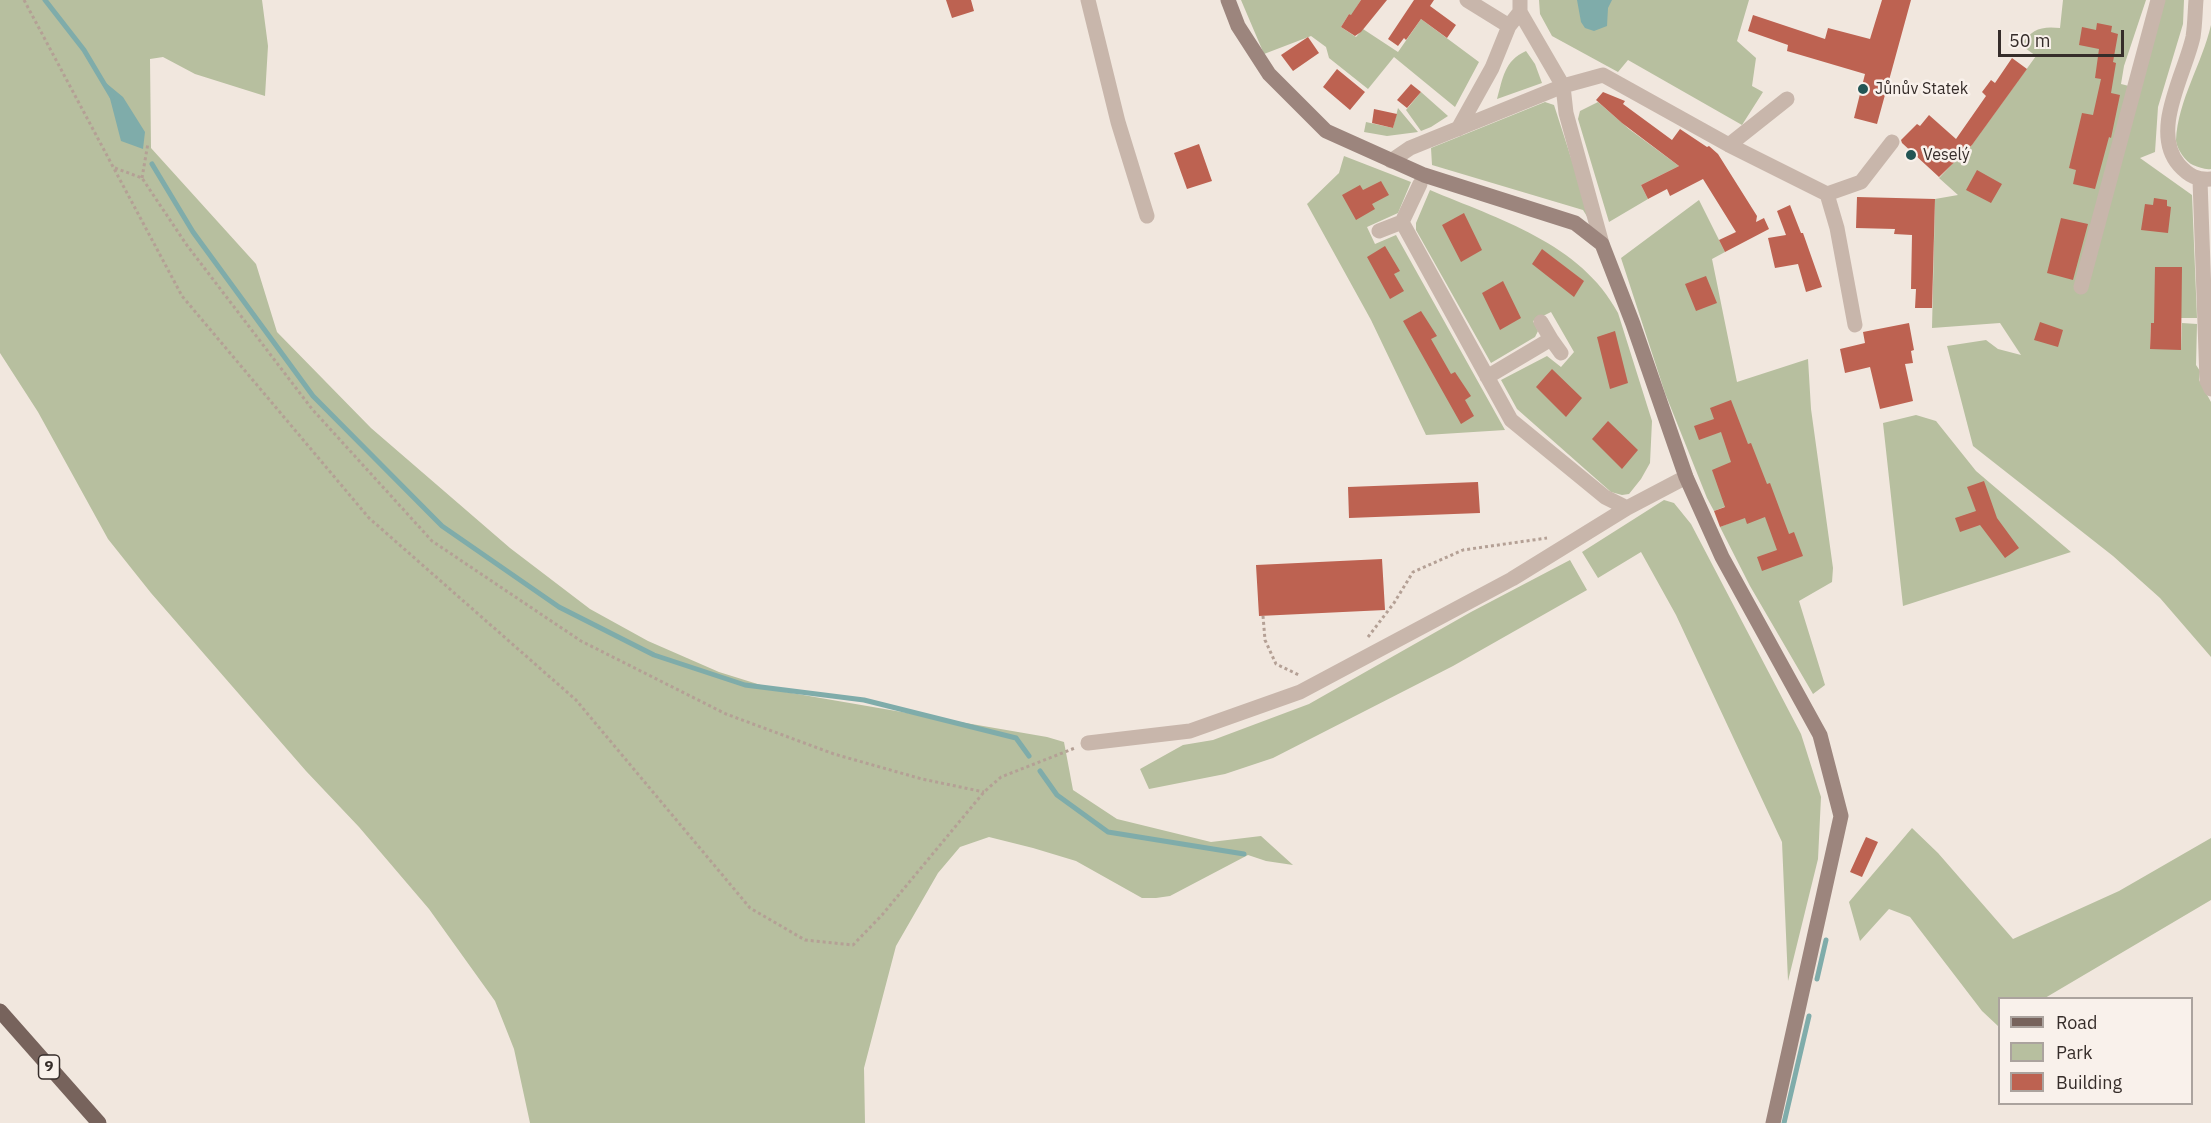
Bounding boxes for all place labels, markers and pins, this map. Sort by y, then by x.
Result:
place label: Jůnův Statek [1875,79,1968,99]
marker: Jůnův Statek [1856,82,1870,96]
place label: Veselý [1923,145,1970,165]
marker: Veselý [1904,148,1918,162]

